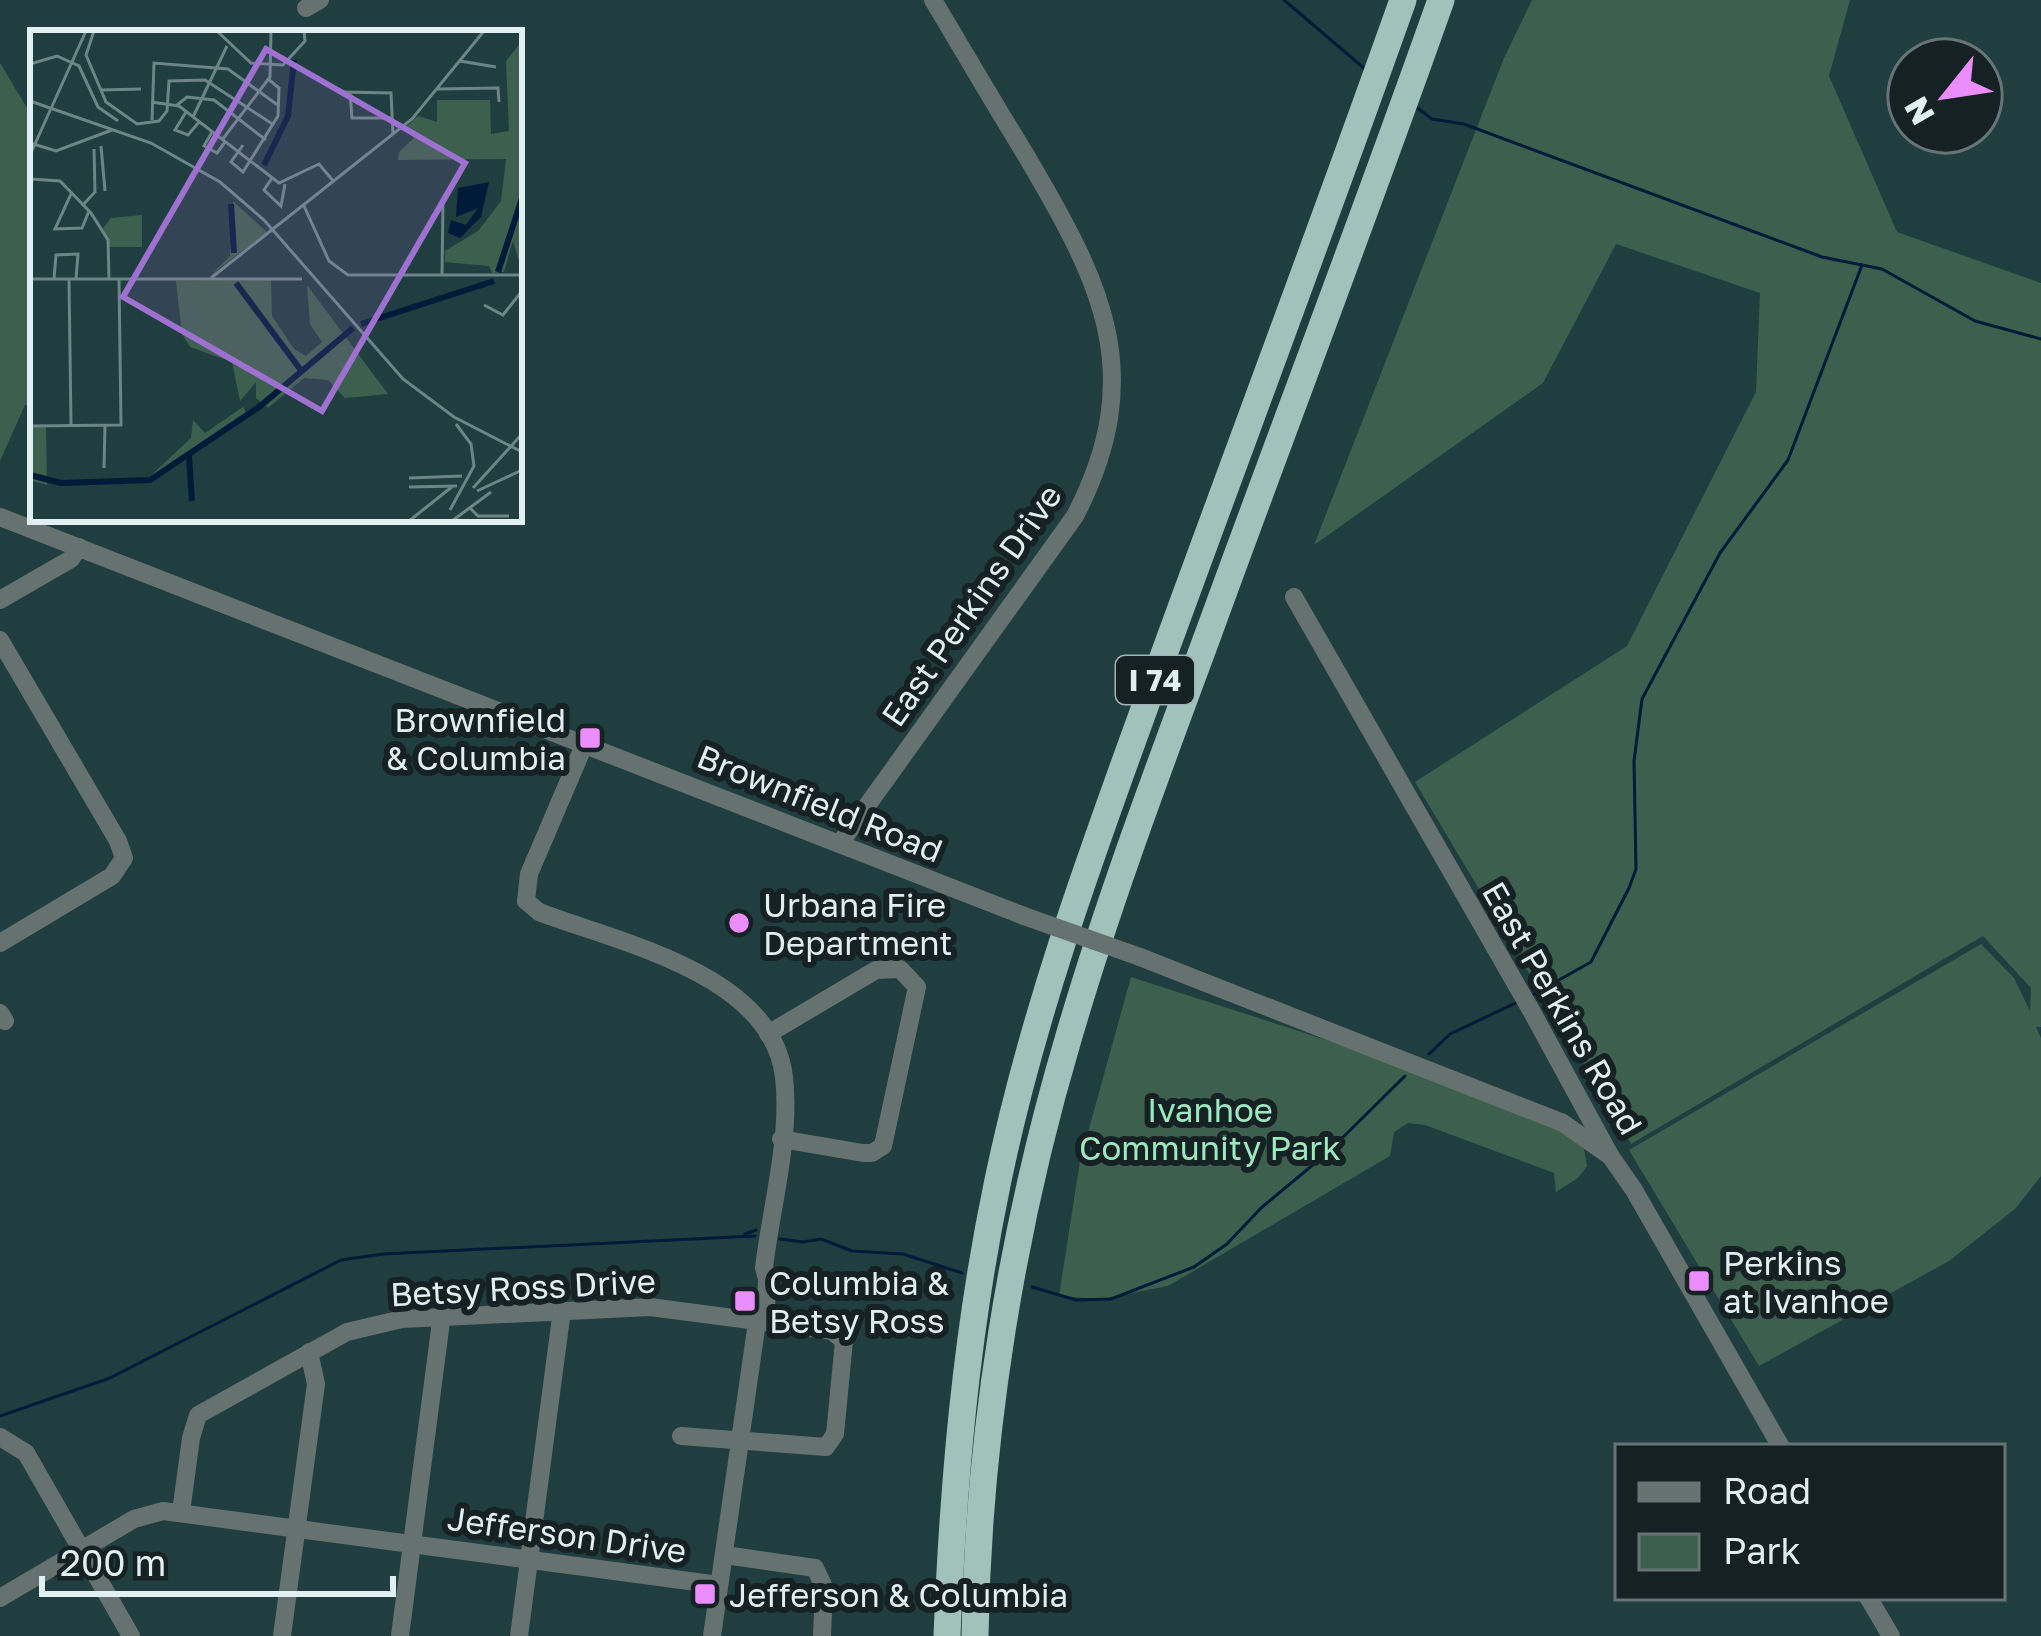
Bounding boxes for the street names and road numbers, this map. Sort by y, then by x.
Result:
street label: East Perkins Drive [873,477,1069,733]
road number: I 74 [1116,656,1194,704]
street label: Brownfield Road [692,736,948,870]
street label: East Perkins Road [1475,875,1651,1141]
street label: Betsy Ross Drive [389,1261,657,1313]
street label: Jefferson Drive [445,1498,689,1570]

